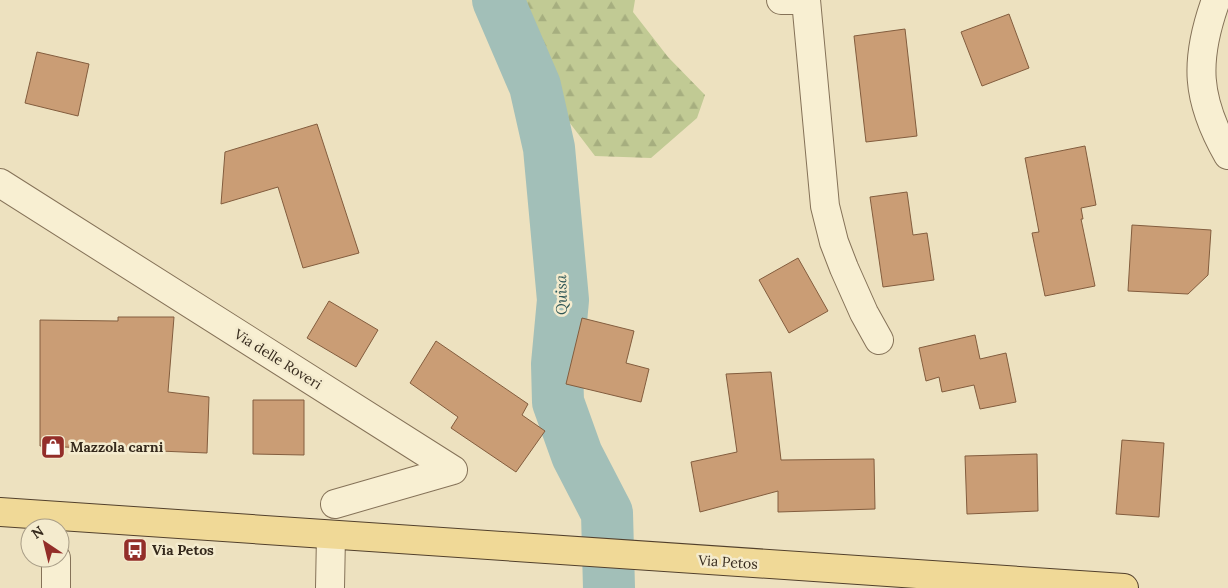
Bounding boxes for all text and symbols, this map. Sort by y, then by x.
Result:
water label: Quisa [551,274,571,315]
street label: Via delle Roveri [230,324,325,393]
shop icon: Mazzola carni [40,434,66,460]
place label: Mazzola carni [70,438,164,456]
north arrow [20,518,70,568]
text: N [28,522,47,543]
bus stop icon: Via Petos [122,537,148,563]
place label: Via Petos [152,541,214,559]
street label: Via Petos [697,551,758,573]

